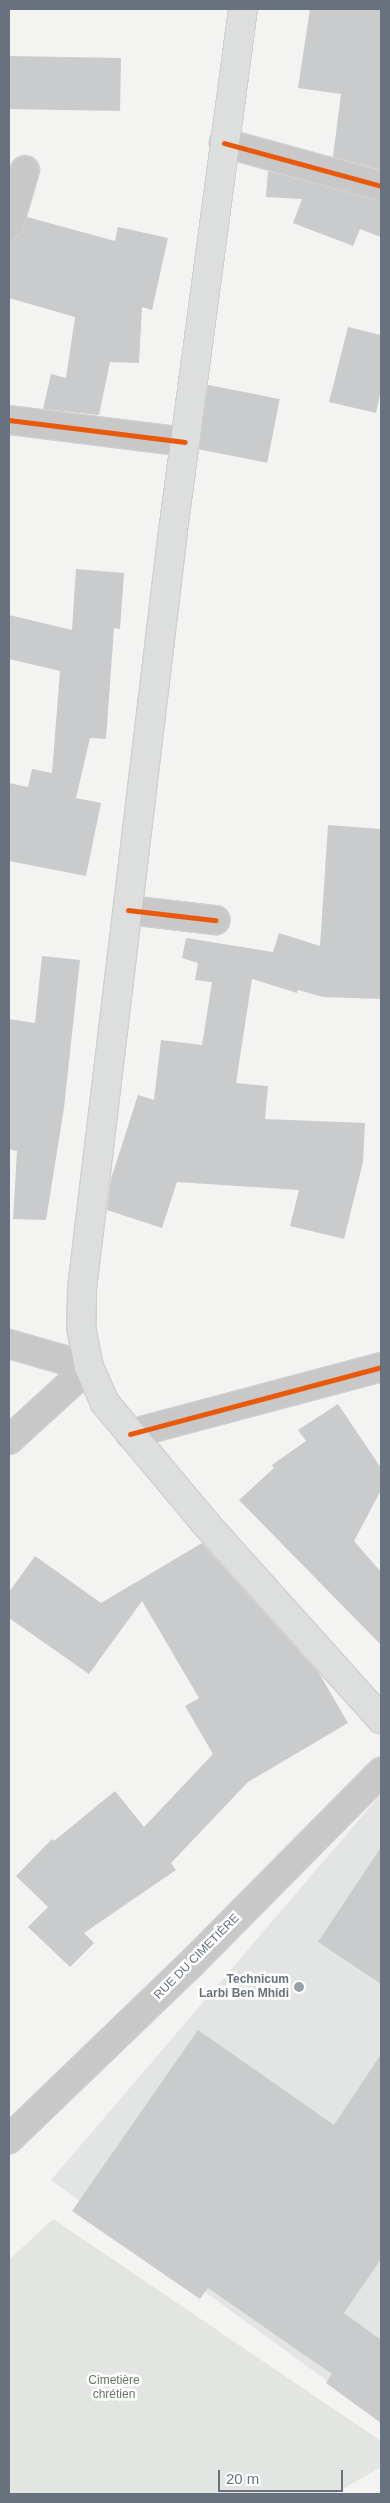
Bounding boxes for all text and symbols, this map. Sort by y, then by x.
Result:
street label: RUE DU CIMETIÈRE [151,1911,243,2003]
place label: Technicum Larbi Ben Mhidi [199,1973,289,2001]
marker: Technicum Larbi Ben Mhidi [293,1981,305,1993]
park label: Cimetière chrétien [88,2374,140,2402]
scale bar [220,2460,345,2492]
text: 20 m [226,2470,259,2487]

